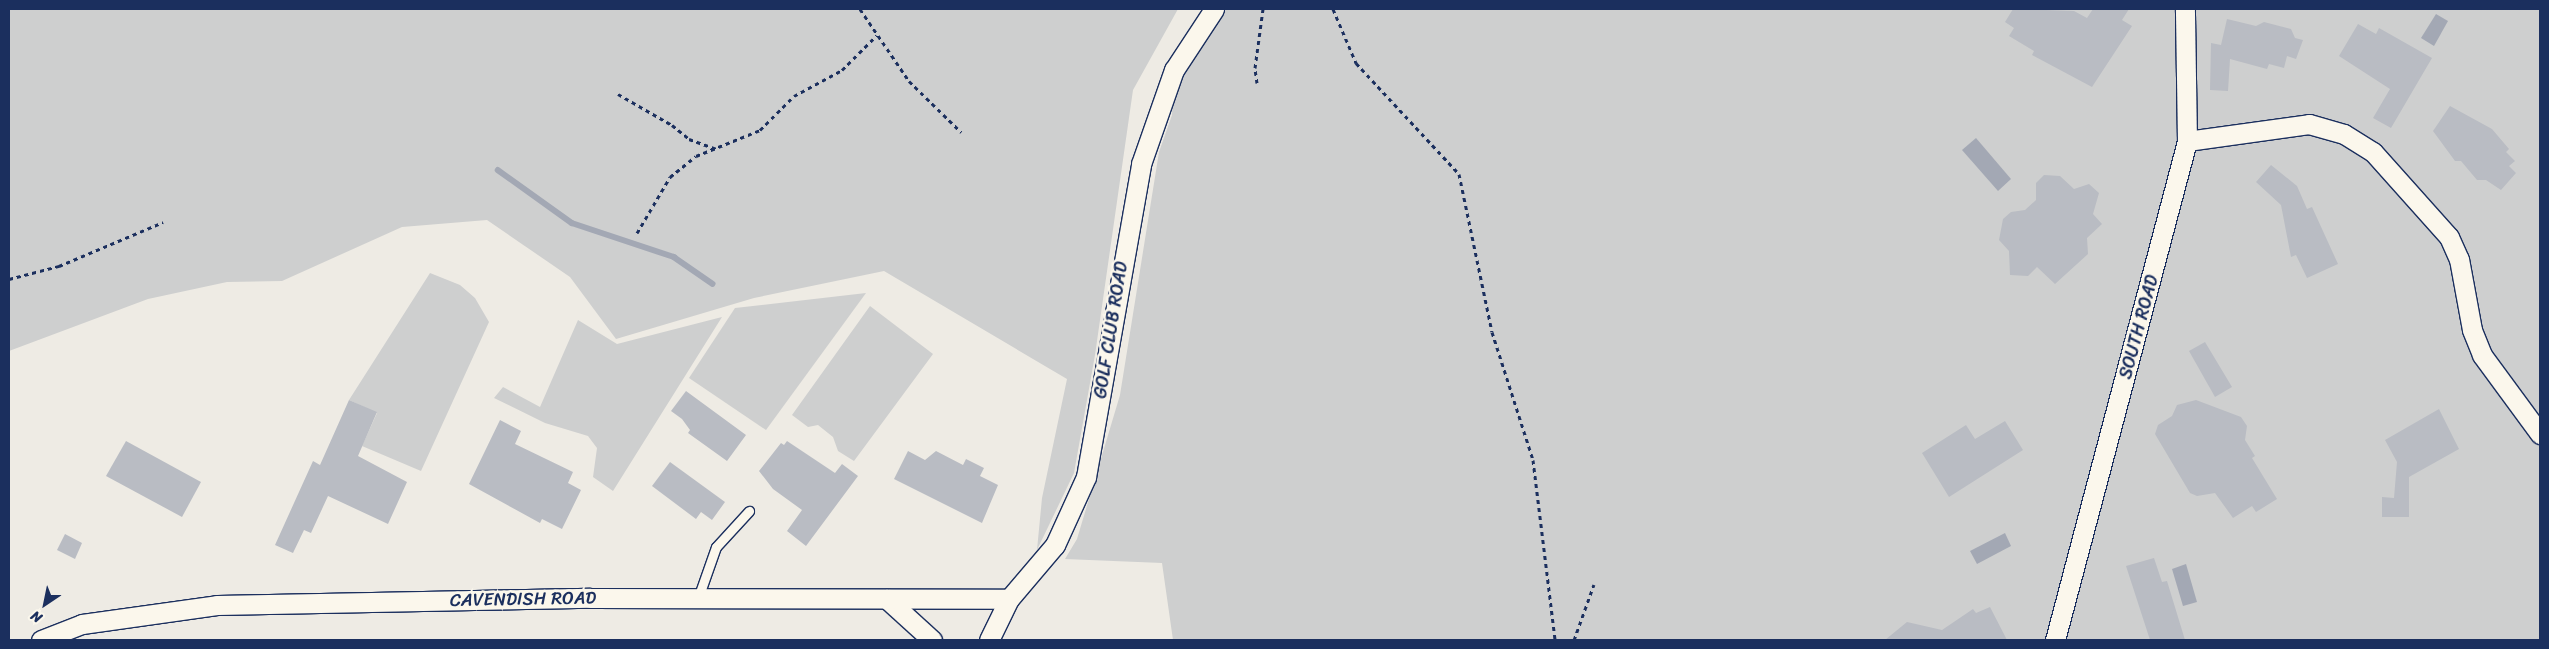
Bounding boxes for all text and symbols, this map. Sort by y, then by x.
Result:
street label: GOLF CLUB ROAD [1090,260,1132,400]
street label: SOUTH ROAD [2115,273,2163,381]
north arrow [20,579,70,629]
street label: CAVENDISH ROAD [450,587,596,611]
text: N [25,604,47,630]

